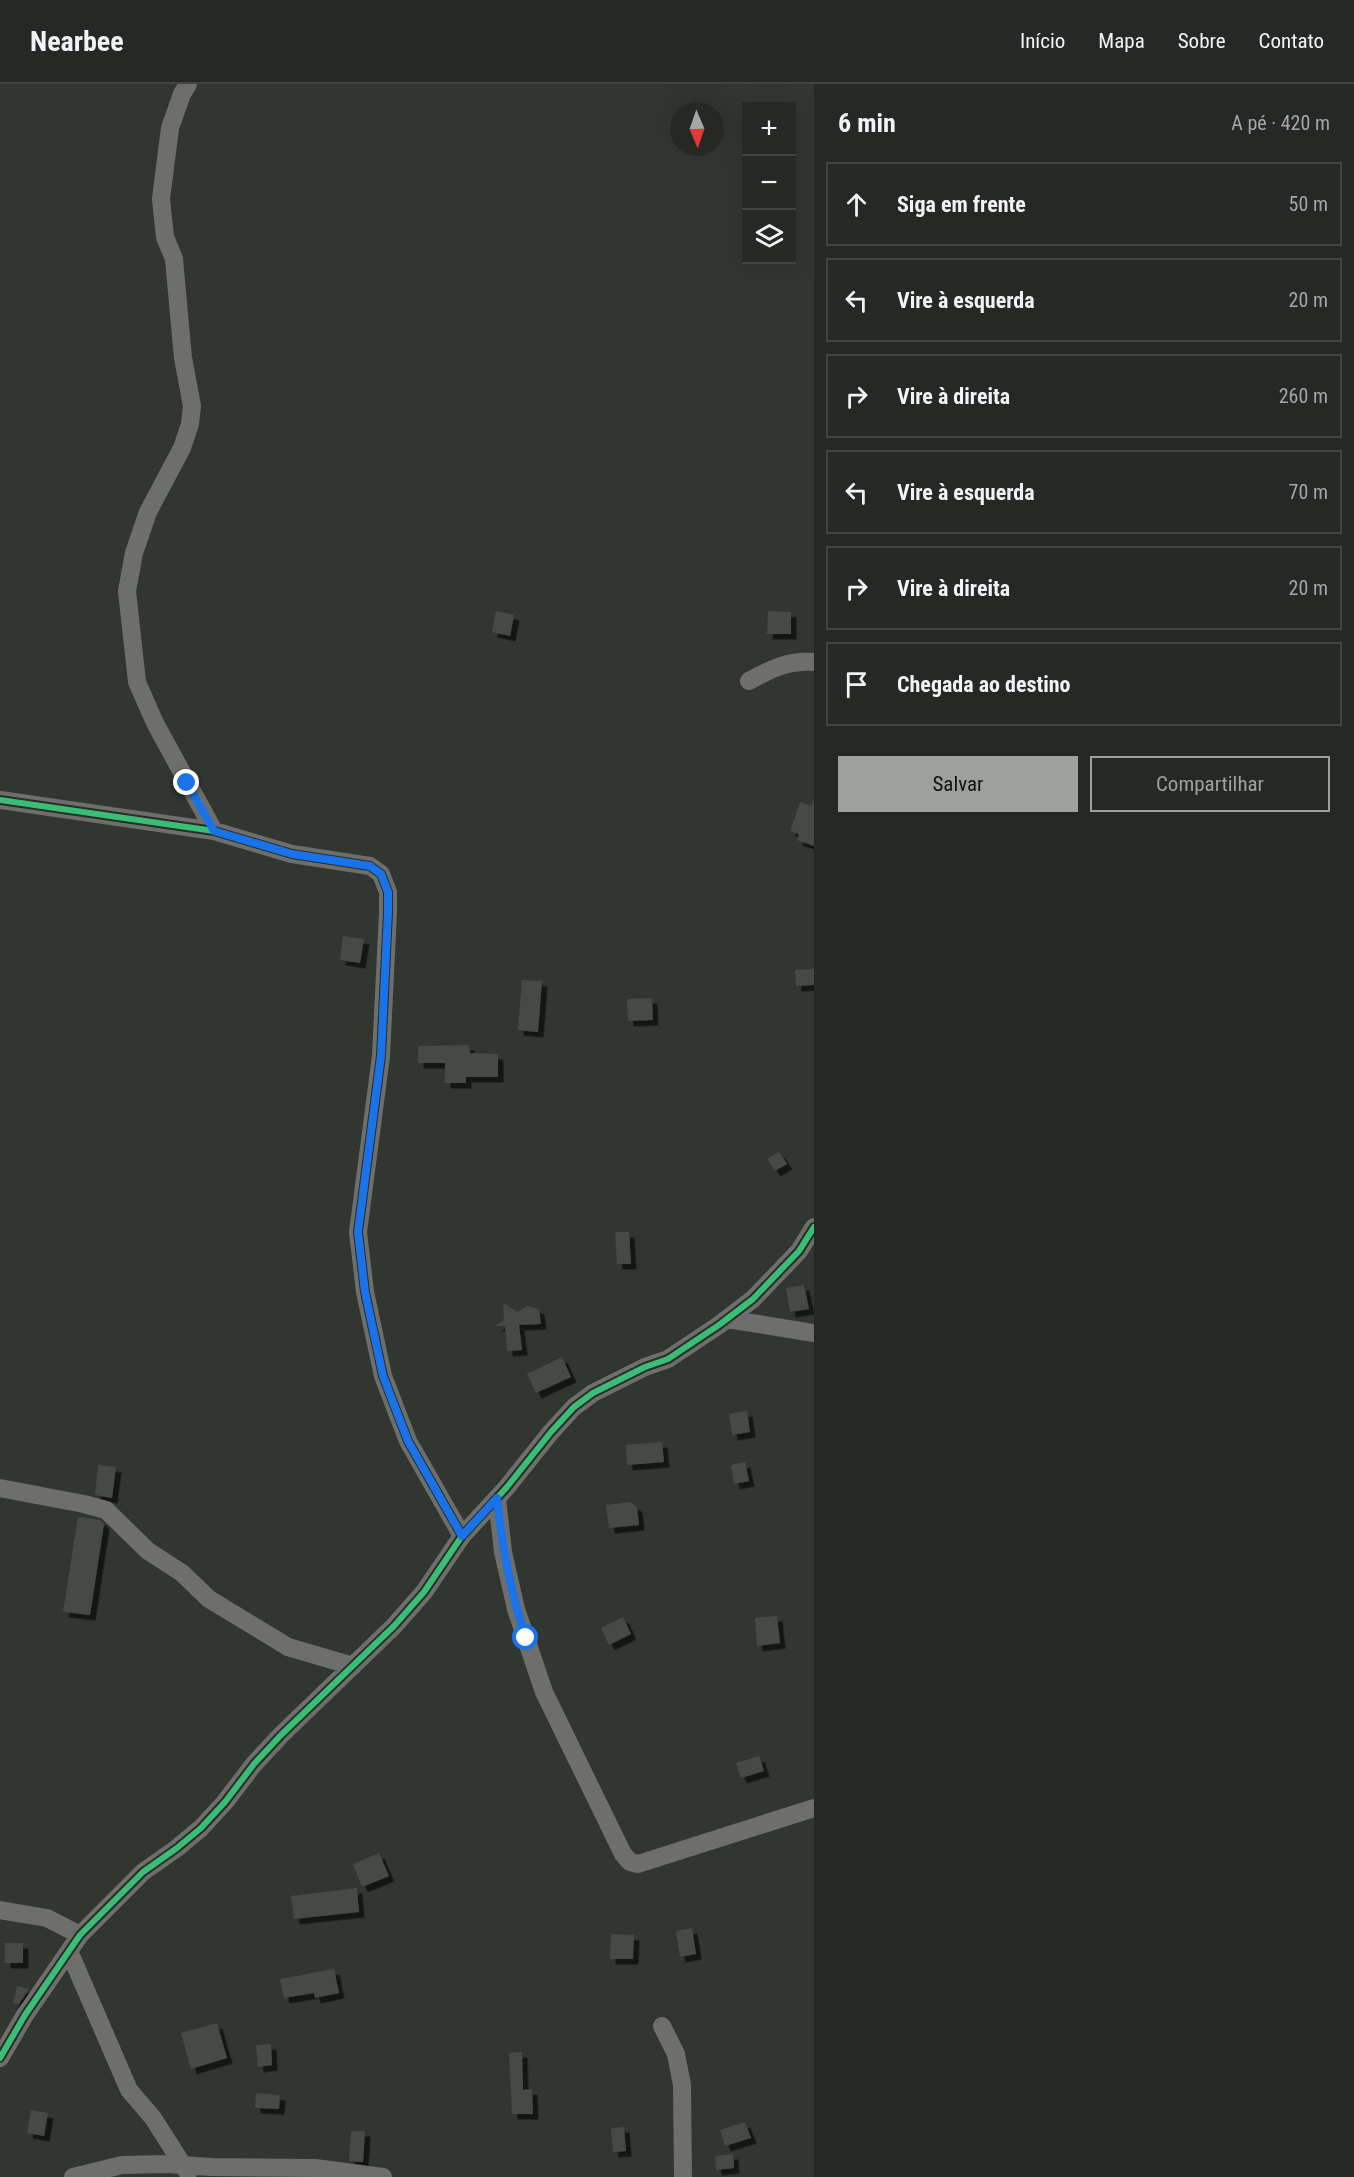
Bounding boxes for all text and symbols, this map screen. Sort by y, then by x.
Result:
text: Nearbee [30,25,124,58]
text: Início [1020,29,1065,53]
text: Mapa [1098,29,1145,53]
text: Sobre [1178,29,1226,53]
text: Contato [1259,29,1324,53]
north arrow [670,102,724,156]
map controls [742,102,796,264]
button: + [742,102,796,156]
text: 6 min [838,108,896,138]
text: A pé · 420 m [1231,111,1330,135]
button: − [742,156,796,210]
icon: ahead [840,188,873,221]
text: Siga em frente [897,192,1026,217]
text: 50 m [1289,192,1328,216]
button: layers [742,210,796,264]
icon: left [840,284,873,317]
text: Vire à esquerda [897,288,1035,313]
text: 20 m [1289,288,1328,312]
icon: right [840,380,873,413]
text: Vire à direita [897,384,1010,409]
text: 260 m [1279,384,1328,408]
icon: left [840,476,873,509]
text: Vire à esquerda [897,480,1035,505]
text: 70 m [1289,480,1328,504]
icon: right [840,572,873,605]
text: Vire à direita [897,576,1010,601]
text: 20 m [1289,576,1328,600]
icon: arrive [840,668,873,701]
text: Chegada ao destino [897,672,1071,697]
button: Salvar [838,756,1078,812]
button: Compartilhar [1090,756,1330,812]
route end [173,769,199,795]
route start [512,1624,538,1650]

